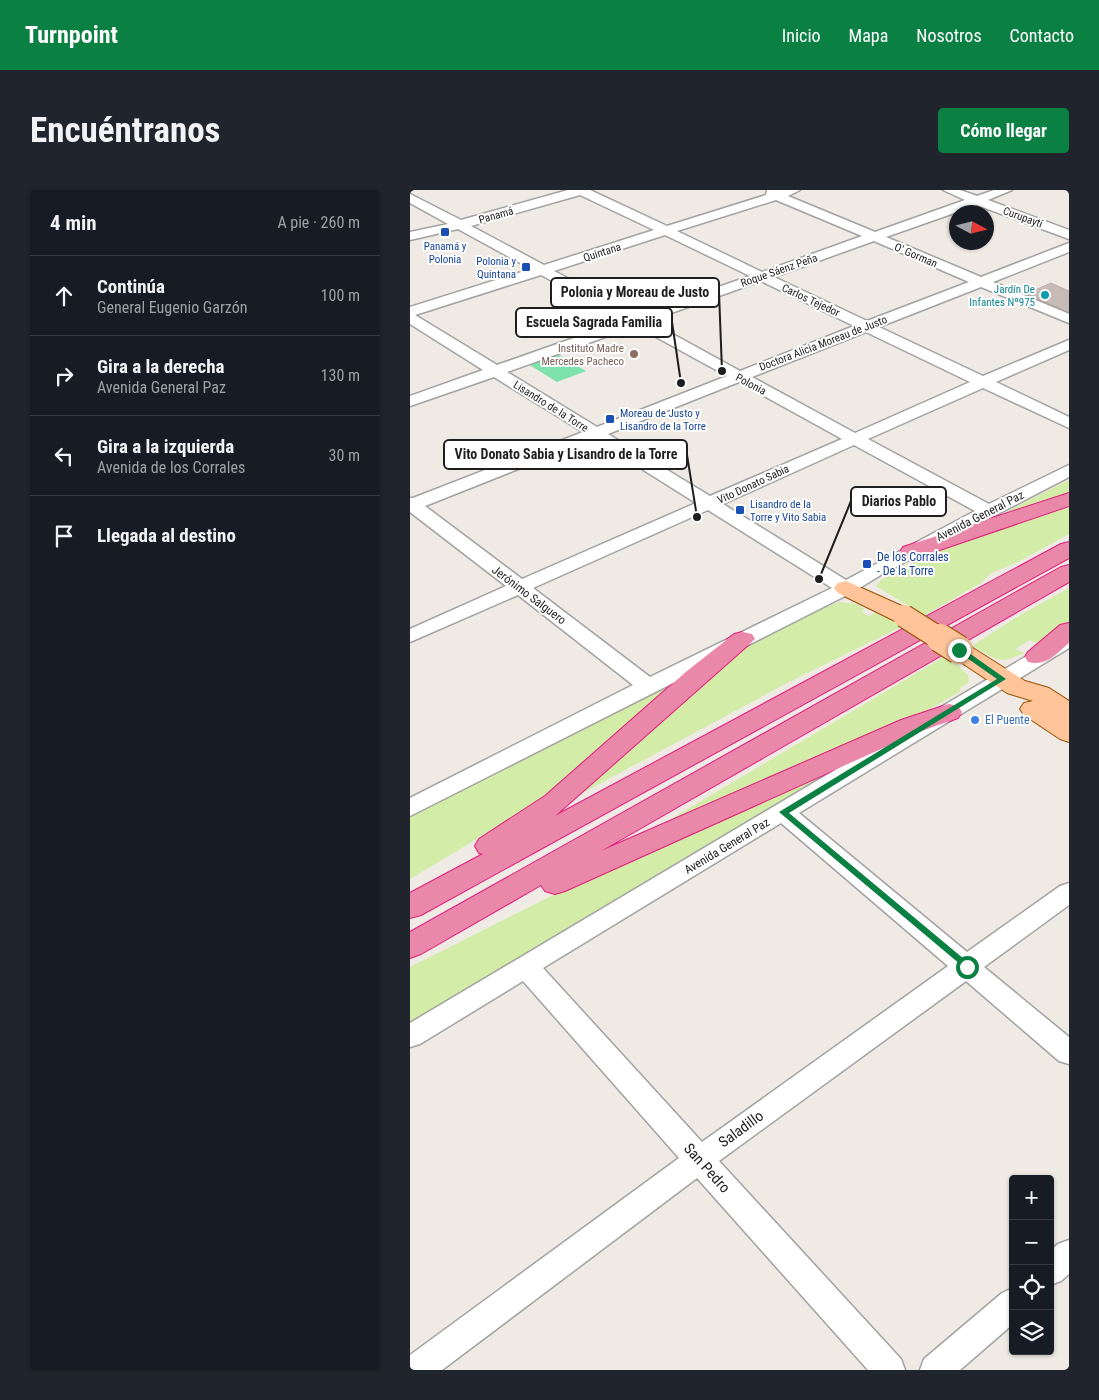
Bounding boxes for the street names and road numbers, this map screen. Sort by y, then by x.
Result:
street label: Panamá [477,204,515,227]
street label: Curupaytí [1001,204,1045,231]
street label: Quintana [582,240,623,265]
street label: O' Gorman [892,241,939,270]
street label: Roque Sáenz Peña [739,251,819,290]
street label: Carlos Tejedor [780,281,842,320]
street label: Doctora Alicia Moreau de Justo [757,313,889,374]
street label: Polonia [733,371,768,398]
street label: Lisandro de la Torre [511,378,591,435]
street label: Vito Donato Sabia [715,462,791,507]
street label: Avenida General Paz [934,488,1026,544]
street label: Jerónimo Salguero [489,563,569,627]
street label: Avenida General Paz [682,815,772,877]
street label: Saladillo [715,1107,767,1151]
street label: San Pedro [680,1140,734,1196]

